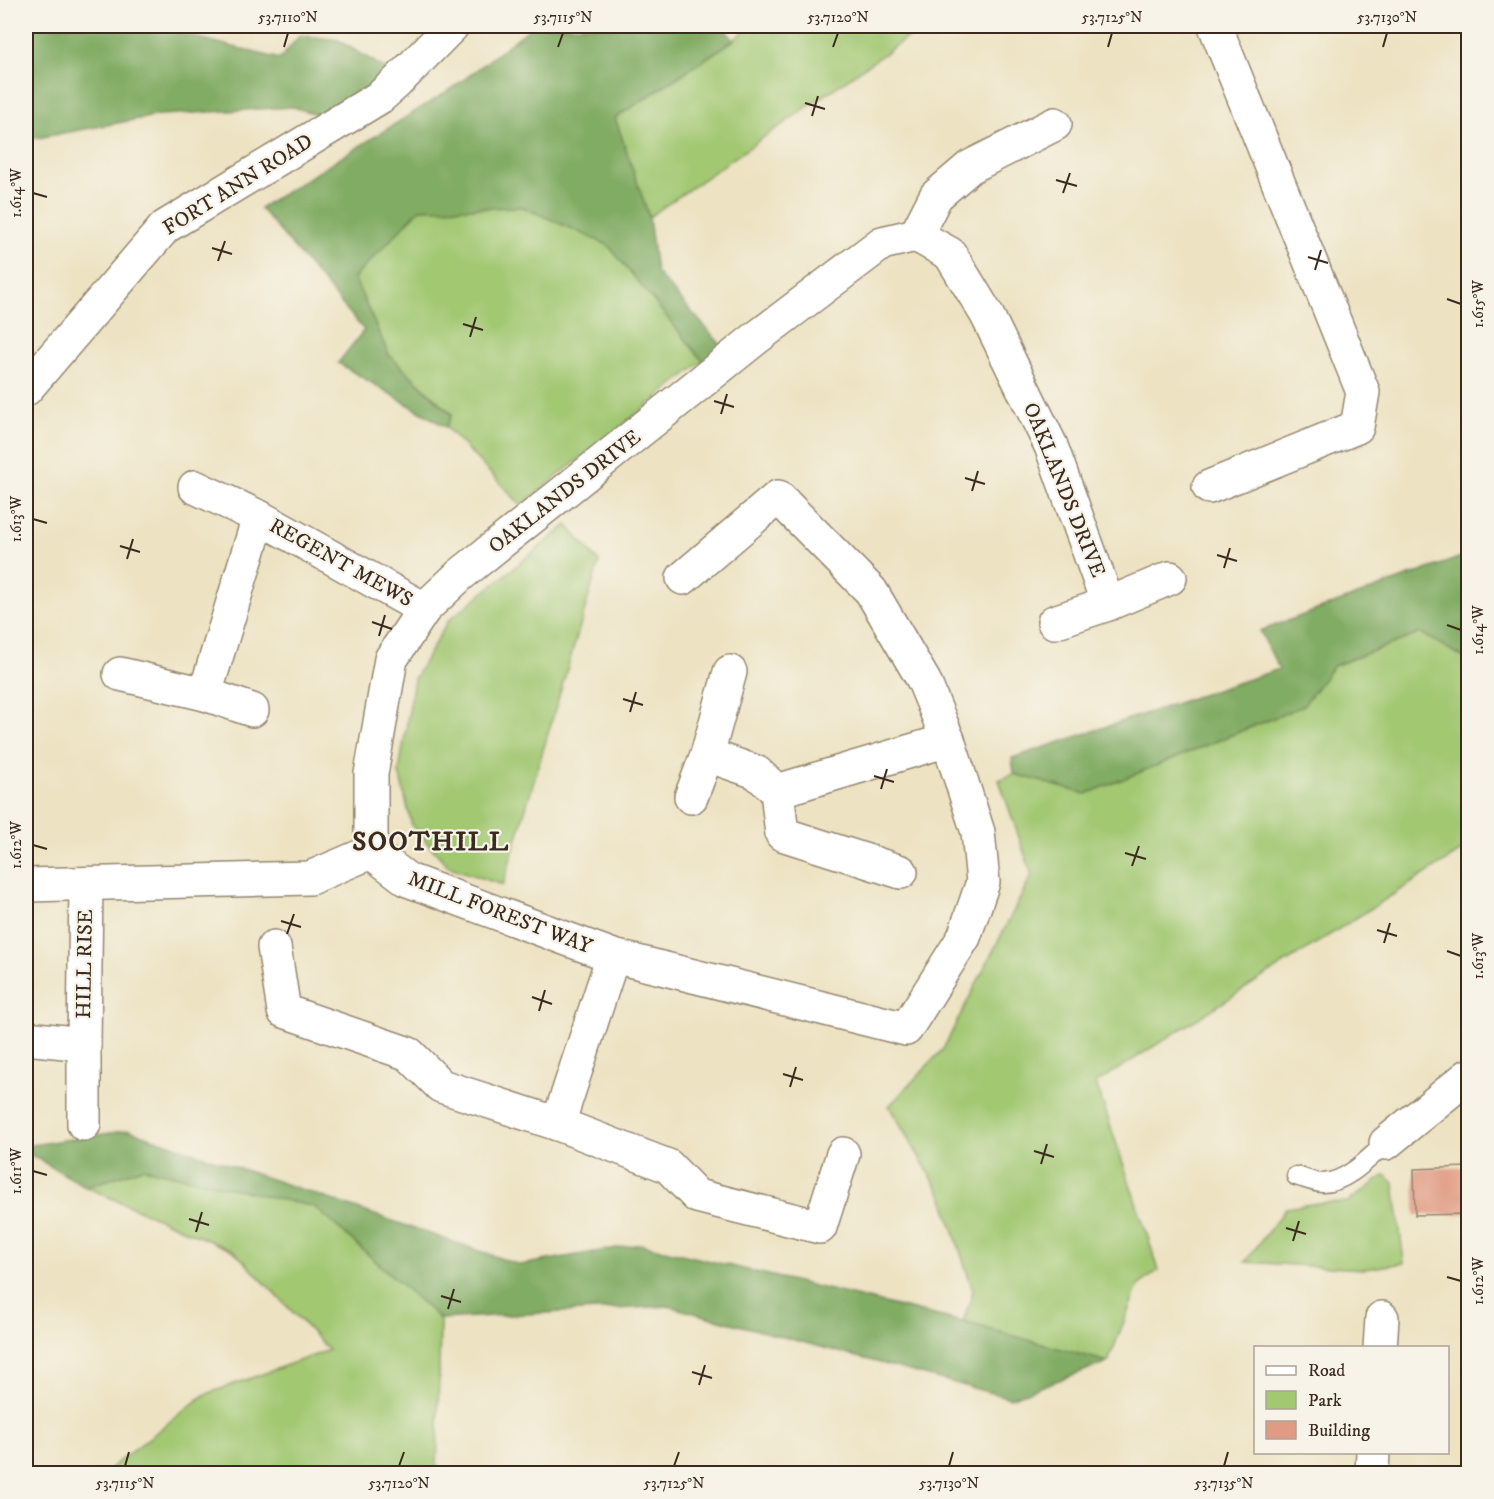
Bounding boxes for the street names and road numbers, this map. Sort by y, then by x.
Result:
street label: FORT ANN ROAD [158,128,318,242]
street label: OAKLANDS DRIVE [1017,399,1111,581]
street label: OAKLANDS DRIVE [484,424,646,560]
street label: REGENT MEWS [265,513,417,613]
street label: MILL FOREST WAY [404,866,597,960]
street label: HILL RISE [71,909,99,1019]

